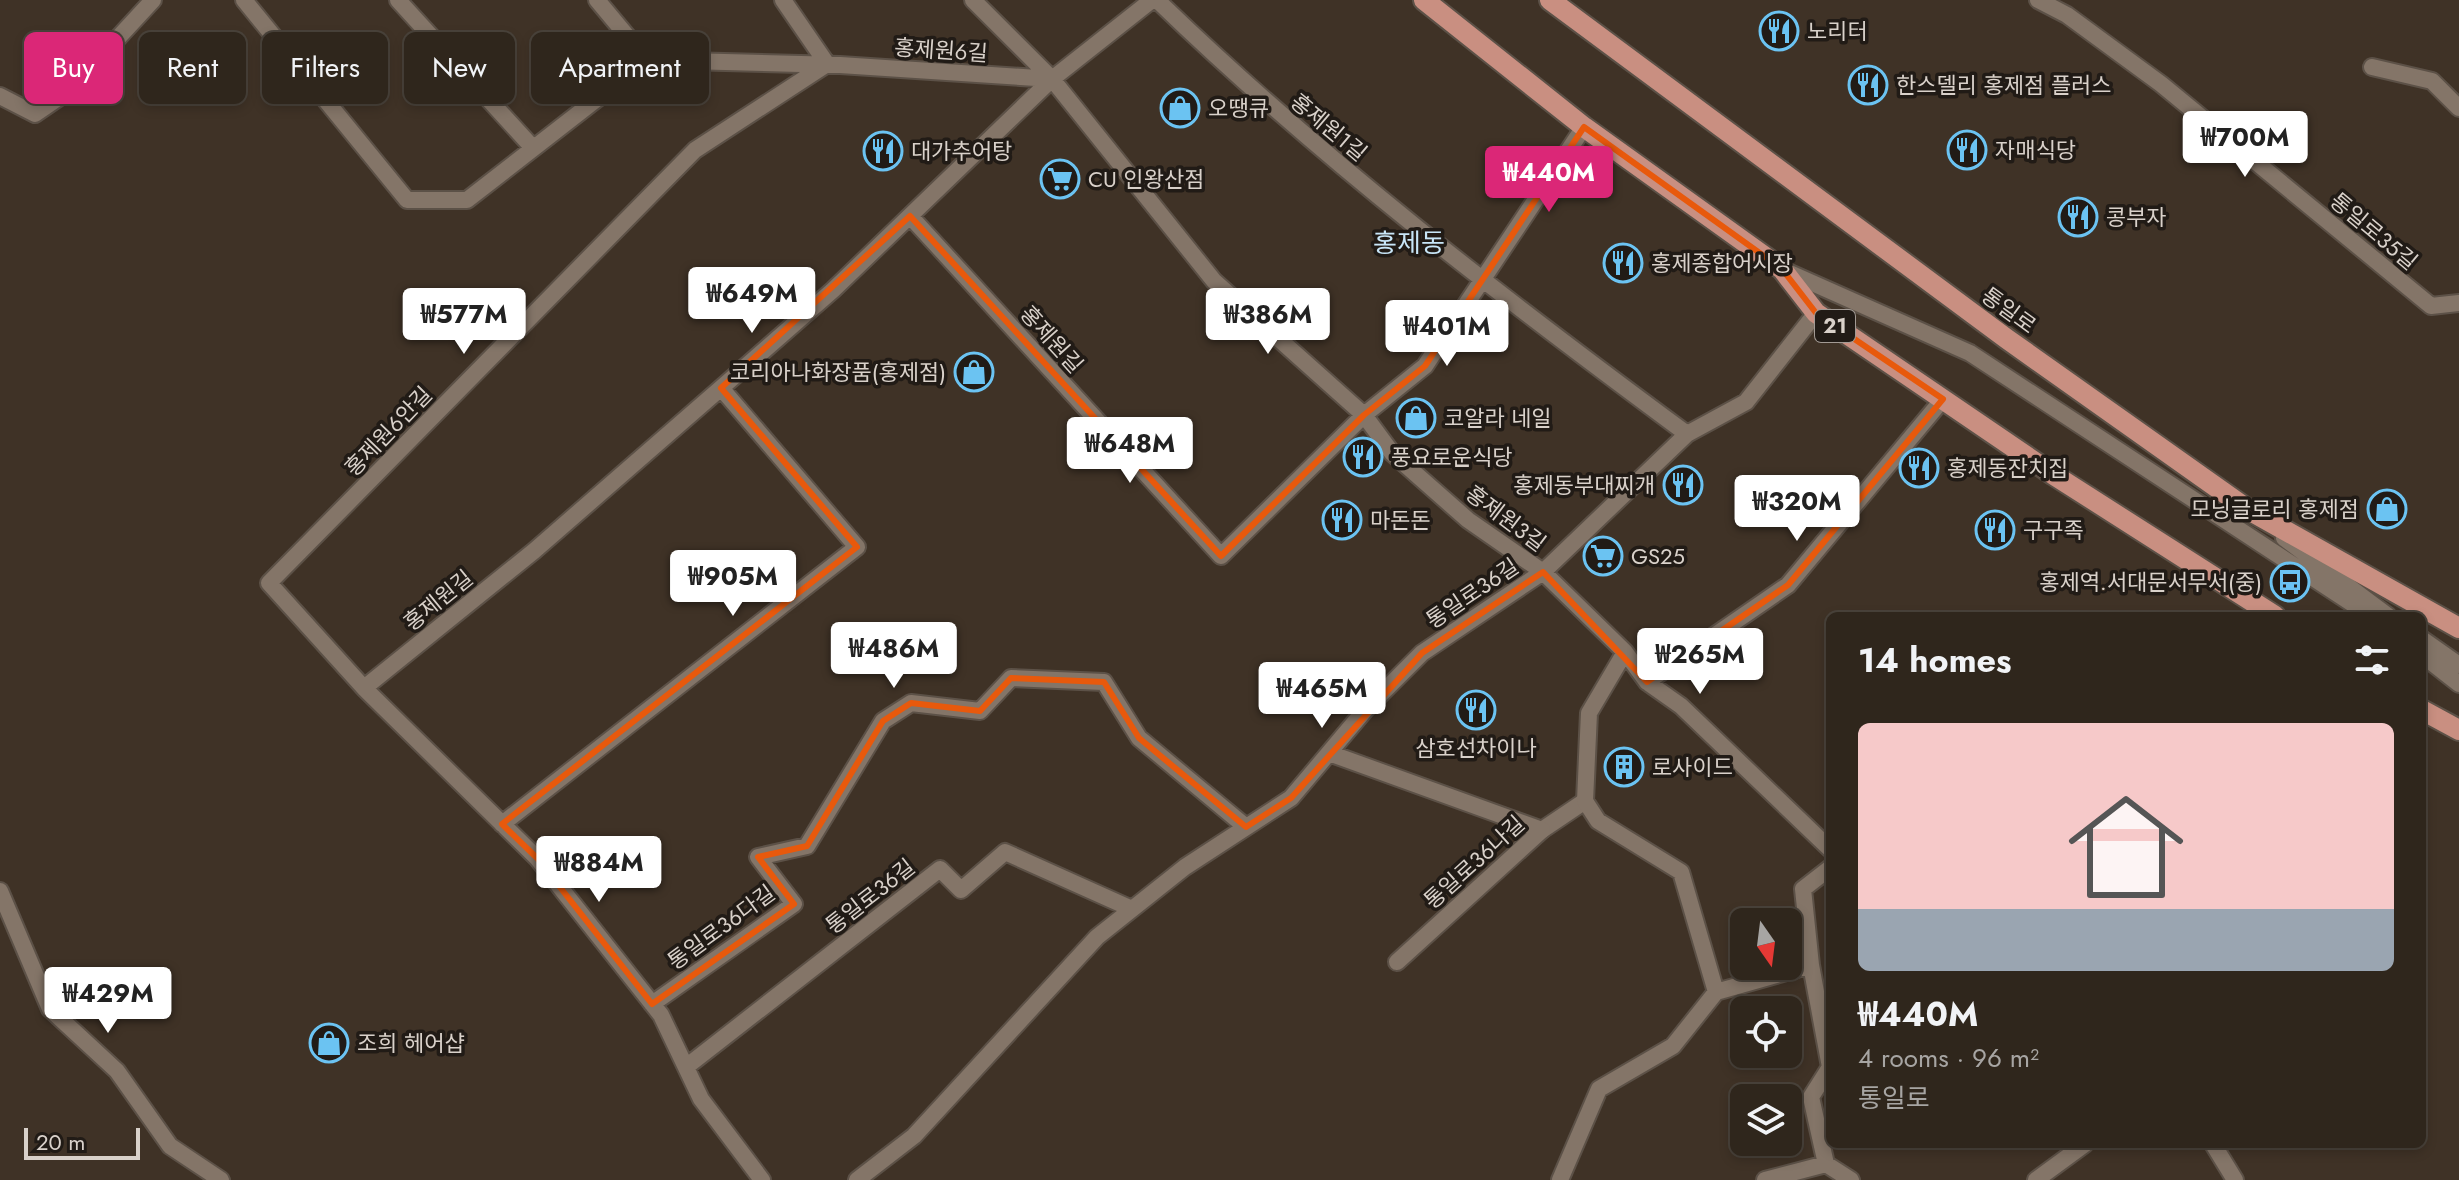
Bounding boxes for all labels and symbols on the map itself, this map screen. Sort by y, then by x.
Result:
restaurant icon: 노리터 [1758,10,1800,52]
place label: 노리터 [1807,15,1868,47]
street label: 홍제원6길 [893,31,989,69]
restaurant icon: 한스델리 홍제점 플러스 [1847,64,1889,106]
place label: 한스델리 홍제점 플러스 [1896,69,2112,101]
street label: 홍제원1길 [1284,86,1374,168]
shop icon: 오땡큐 [1159,87,1201,129]
place label: 오땡큐 [1208,92,1269,124]
pin: ₩700M [2189,111,2301,179]
restaurant icon: 자매식당 [1946,129,1988,171]
restaurant icon: 대가추어탕 [862,130,904,172]
place label: 자매식당 [1995,134,2076,166]
place label: 대가추어탕 [911,135,1012,167]
pin: ₩440M [1493,146,1605,214]
supermarket icon: CU 인왕산점 [1039,158,1081,200]
place label: CU 인왕산점 [1088,163,1204,195]
street label: 통일로35길 [2323,185,2425,277]
restaurant icon: 콩부자 [2057,196,2099,238]
place label: 콩부자 [2106,201,2167,233]
district label: 홍제동 [1373,224,1445,262]
restaurant icon: 홍제종합어시장 [1602,242,1644,284]
place label: 홍제종합어시장 [1651,247,1793,279]
pin: ₩649M [696,267,808,335]
street label: 통일로 [1975,279,2043,341]
pin: ₩577M [408,288,520,356]
pin: ₩386M [1212,288,1324,356]
street label: 홍제원길 [1013,298,1091,380]
pin: ₩401M [1391,300,1503,368]
road number: 21 [1815,310,1855,342]
shop icon: 코리아나화장품(홍제점) [953,351,995,393]
place label: 코리아나화장품(홍제점) [730,356,946,388]
street label: 홍제원6안길 [337,379,439,483]
shop icon: 코알라 네일 [1395,397,1437,439]
place label: 코알라 네일 [1444,402,1552,434]
pin: ₩648M [1074,417,1186,485]
restaurant icon: 풍요로운식당 [1342,436,1384,478]
place label: 풍요로운식당 [1391,441,1512,473]
restaurant icon: 홍제동잔치집 [1898,447,1940,489]
place label: 홍제동잔치집 [1947,452,2068,484]
restaurant icon: 홍제동부대찌개 [1662,464,1704,506]
place label: 홍제동부대찌개 [1513,469,1655,501]
pin: ₩320M [1741,475,1853,543]
street label: 홍제원3길 [1459,477,1553,559]
shop icon: 모닝글로리 홍제점 [2366,488,2408,530]
place label: 모닝글로리 홍제점 [2190,493,2359,525]
restaurant icon: 마돈돈 [1321,499,1363,541]
place label: 마돈돈 [1370,504,1431,536]
restaurant icon: 구구족 [1974,509,2016,551]
place label: 구구족 [2023,514,2084,546]
supermarket icon: GS25 [1582,535,1624,577]
place label: GS25 [1631,540,1685,572]
pin: ₩905M [677,550,789,618]
street label: 통일로36길 [1419,550,1525,636]
bus stop icon: 홍제역.서대문서무서(중) [2269,561,2311,603]
street label: 홍제원길 [396,562,480,638]
place label: 홍제역.서대문서무서(중) [2039,566,2262,598]
pin: ₩486M [838,622,950,690]
pin: ₩265M [1644,628,1756,696]
pin: ₩465M [1266,662,1378,730]
restaurant icon: 삼호선차이나 [1455,689,1497,731]
place label: 삼호선차이나 [1415,732,1537,764]
building icon: 로사이드 [1603,746,1645,788]
place label: 로사이드 [1652,751,1733,783]
street label: 통일로36나길 [1417,808,1531,916]
pin: ₩884M [543,836,655,904]
street label: 통일로36길 [819,851,921,941]
street label: 통일로36다길 [661,877,781,977]
north arrow [1730,908,1802,980]
pin: ₩429M [52,967,164,1035]
shop icon: 조희 헤어샵 [308,1022,350,1064]
place label: 조희 헤어샵 [357,1027,465,1059]
scale bar [24,1124,140,1160]

